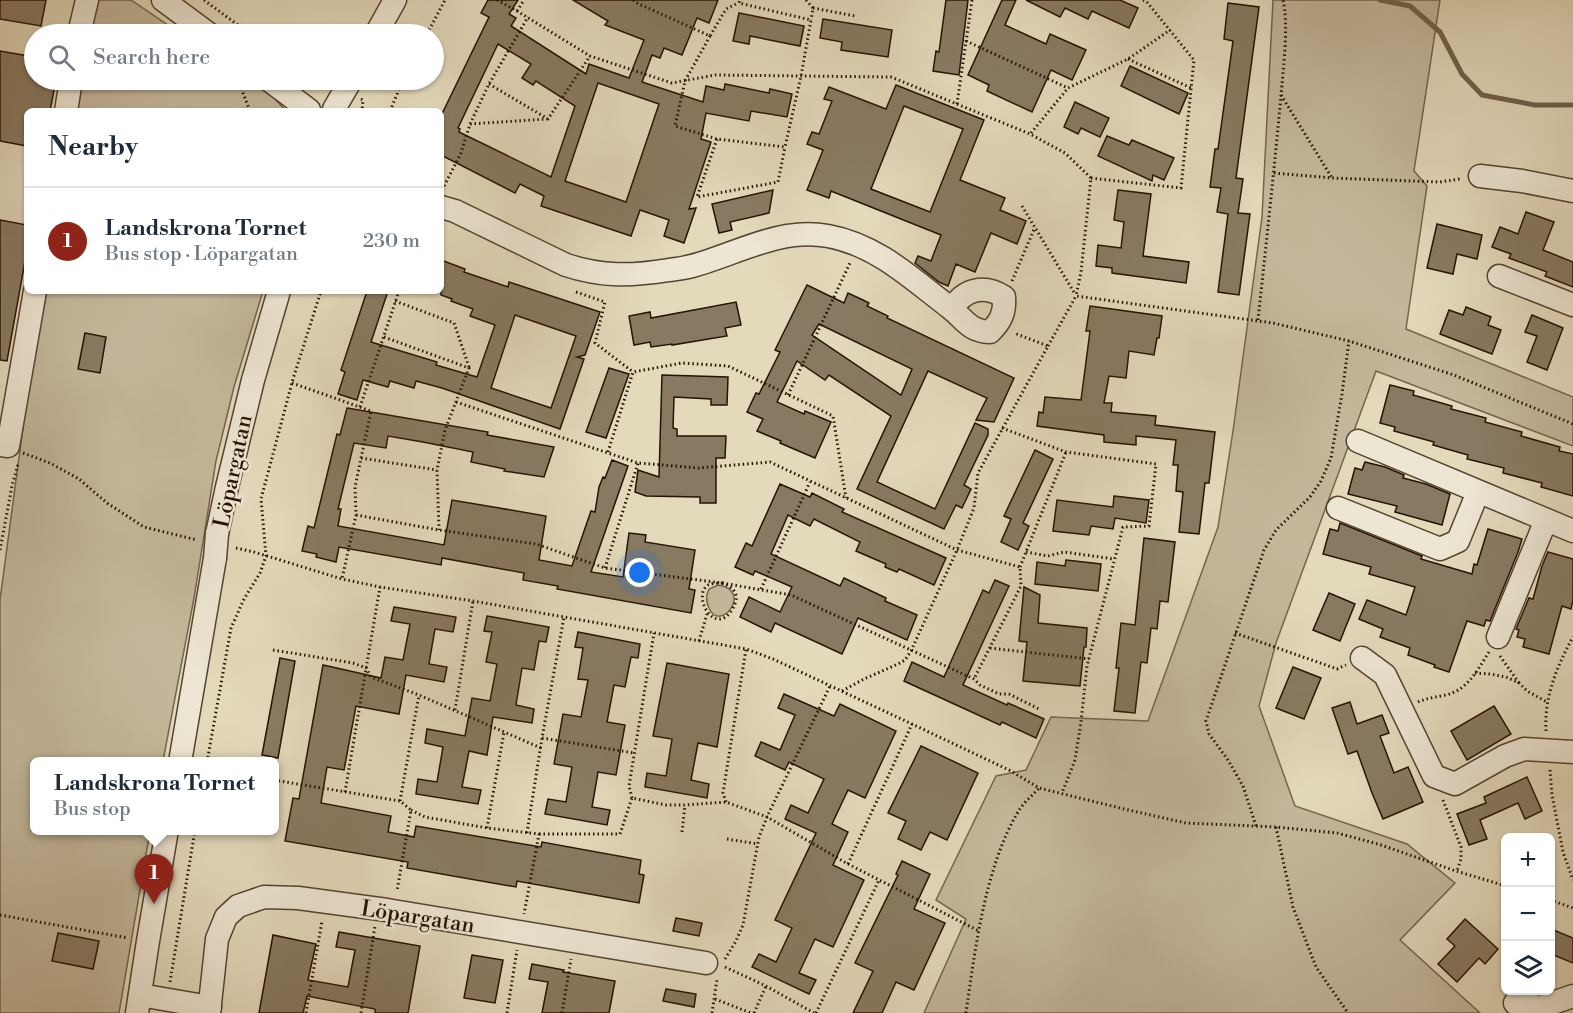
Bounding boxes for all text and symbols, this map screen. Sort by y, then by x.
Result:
search box [24,24,444,90]
icon: search [45,41,78,74]
text: Search here [93,44,210,71]
text: Nearby [48,131,138,163]
text: Landskrona Tornet [105,215,306,242]
text: 1 [63,229,72,254]
text: 230 m [363,229,420,254]
text: Bus stop · Löpargatan [105,242,298,267]
street label: Löpargatan [208,412,259,530]
your location [625,558,654,587]
popup [30,757,279,835]
text: Landskrona Tornet [54,770,255,797]
text: Bus stop [54,797,131,822]
map controls [1501,833,1555,995]
button: + [1501,833,1555,887]
pin: 1 [134,854,174,904]
button: − [1501,887,1555,941]
street label: Löpargatan [359,895,477,940]
button: layers [1501,941,1555,995]

